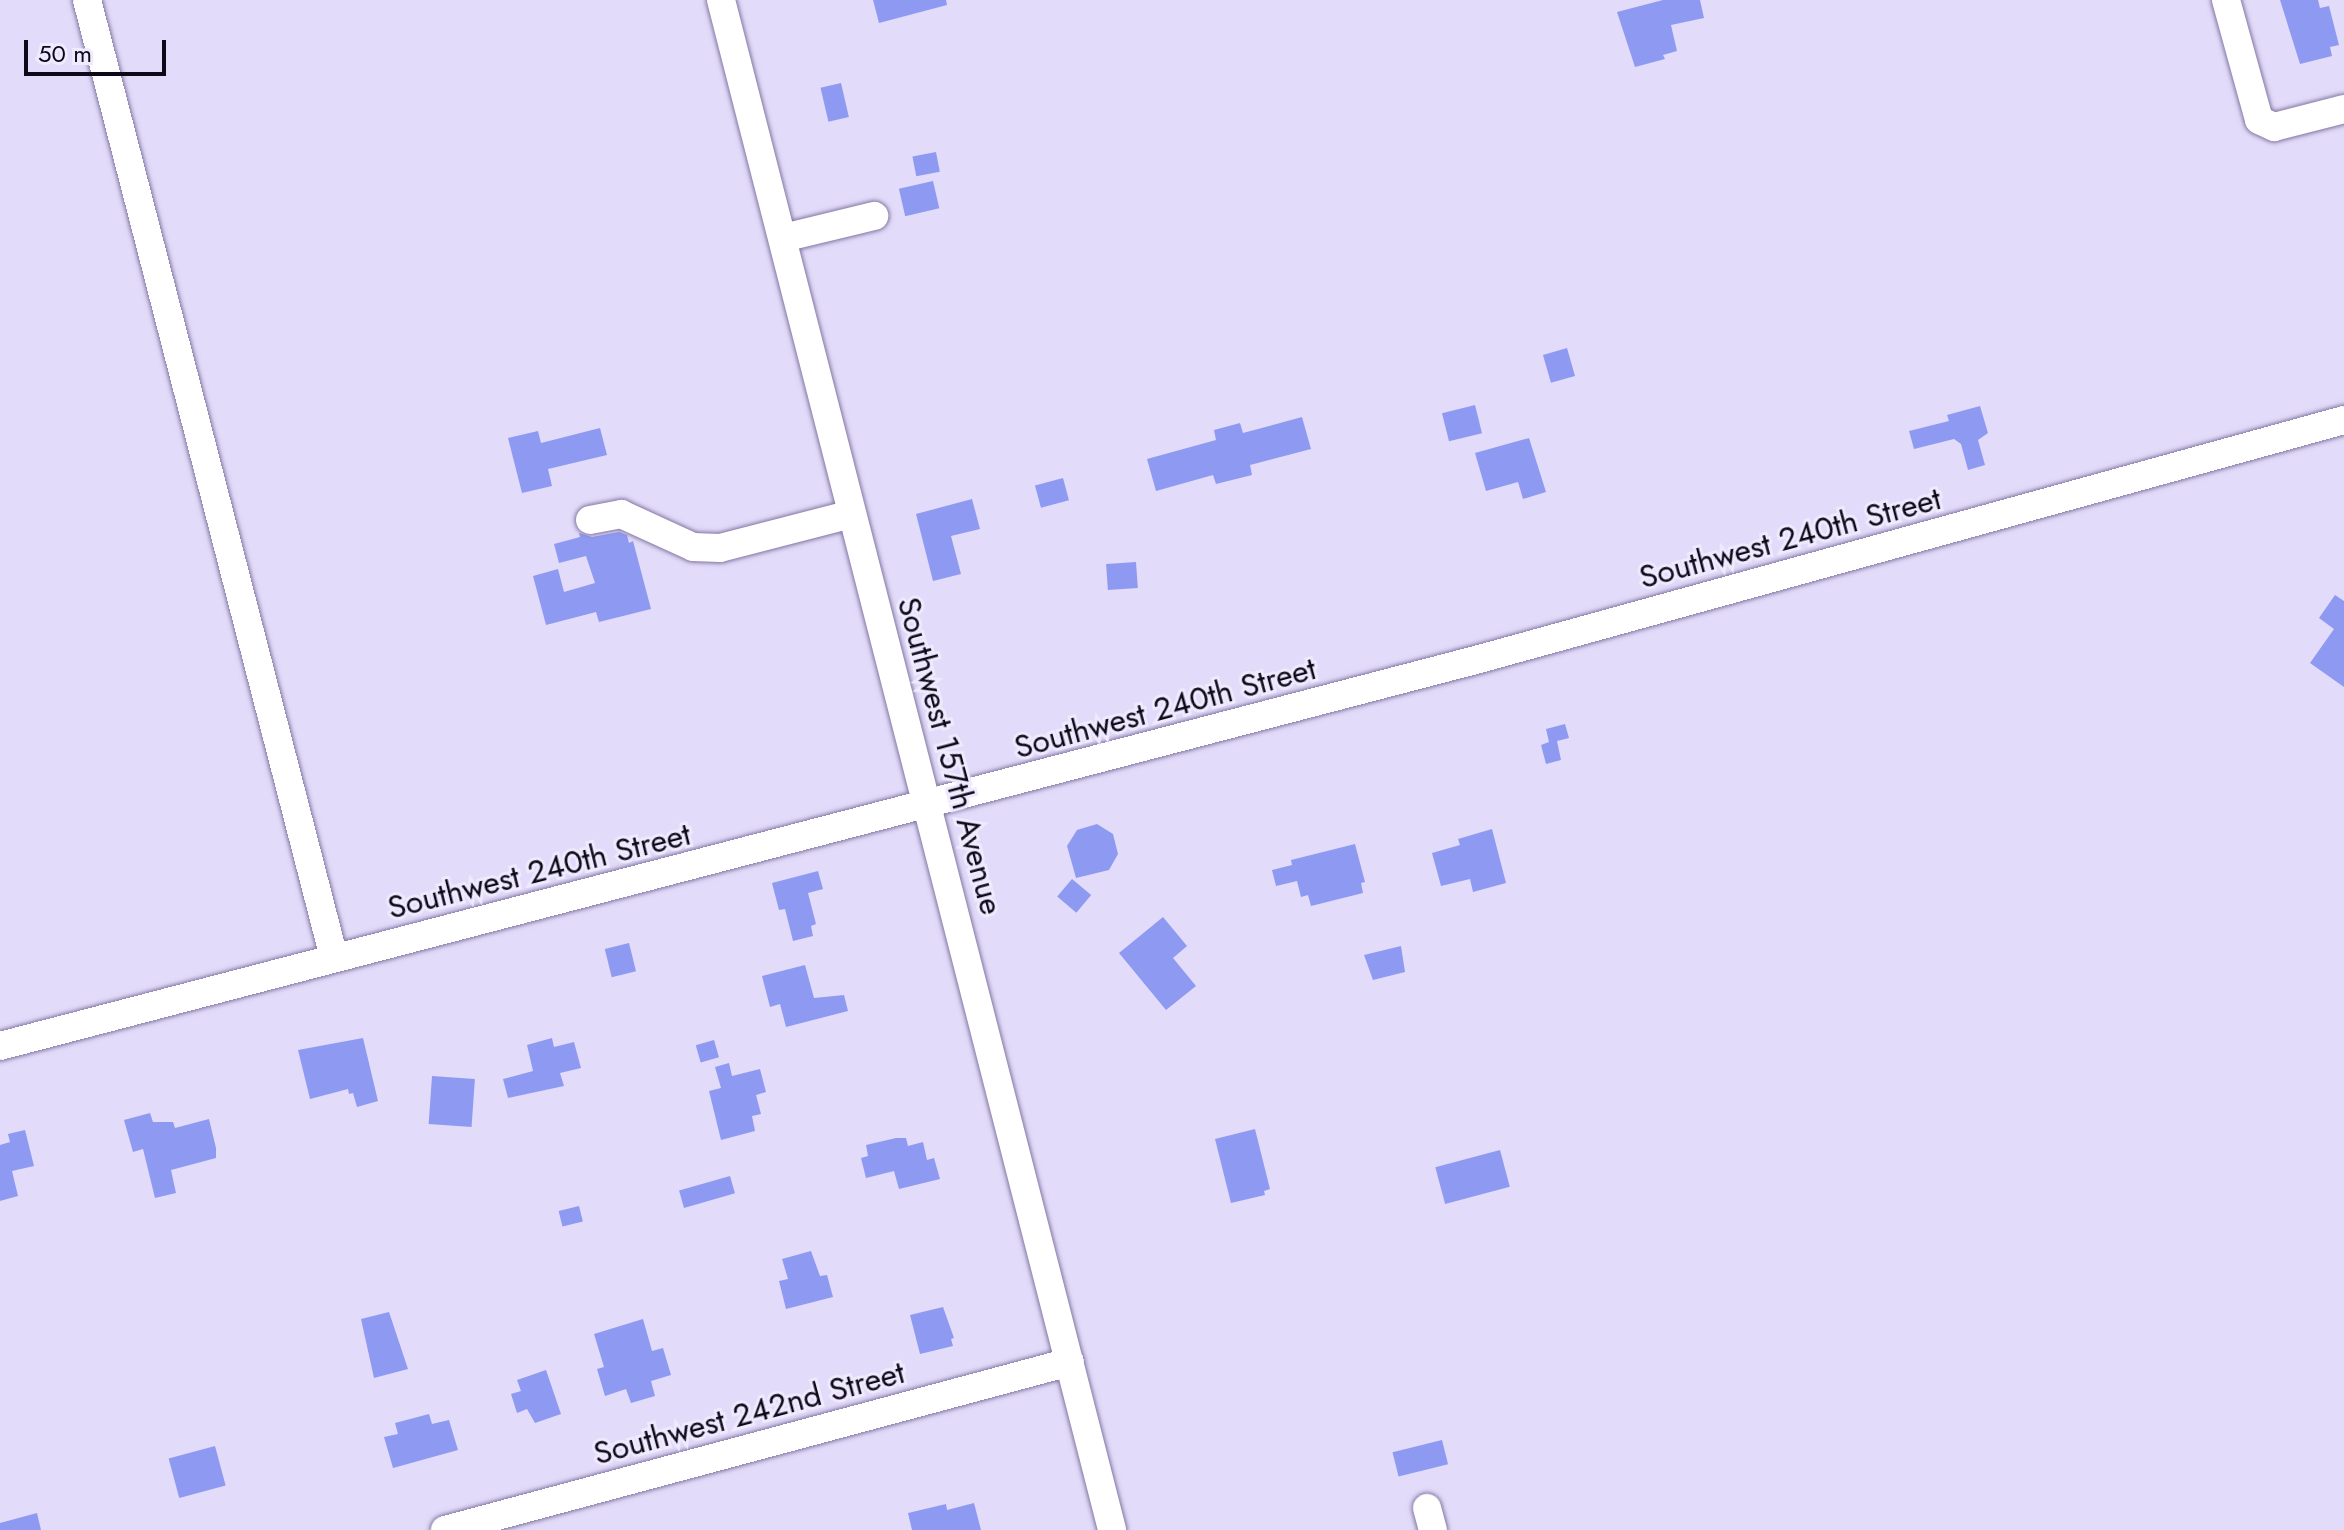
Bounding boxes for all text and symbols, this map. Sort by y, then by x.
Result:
scale bar [28,24,170,74]
text: 50 m [38,36,92,71]
street label: Southwest 240th Street [1635,479,1945,597]
street label: Southwest 157th Avenue [889,593,1011,919]
street label: Southwest 240th Street [1010,649,1320,767]
street label: Southwest 240th Street [384,815,694,927]
street label: Southwest 242nd Street [589,1353,909,1473]

